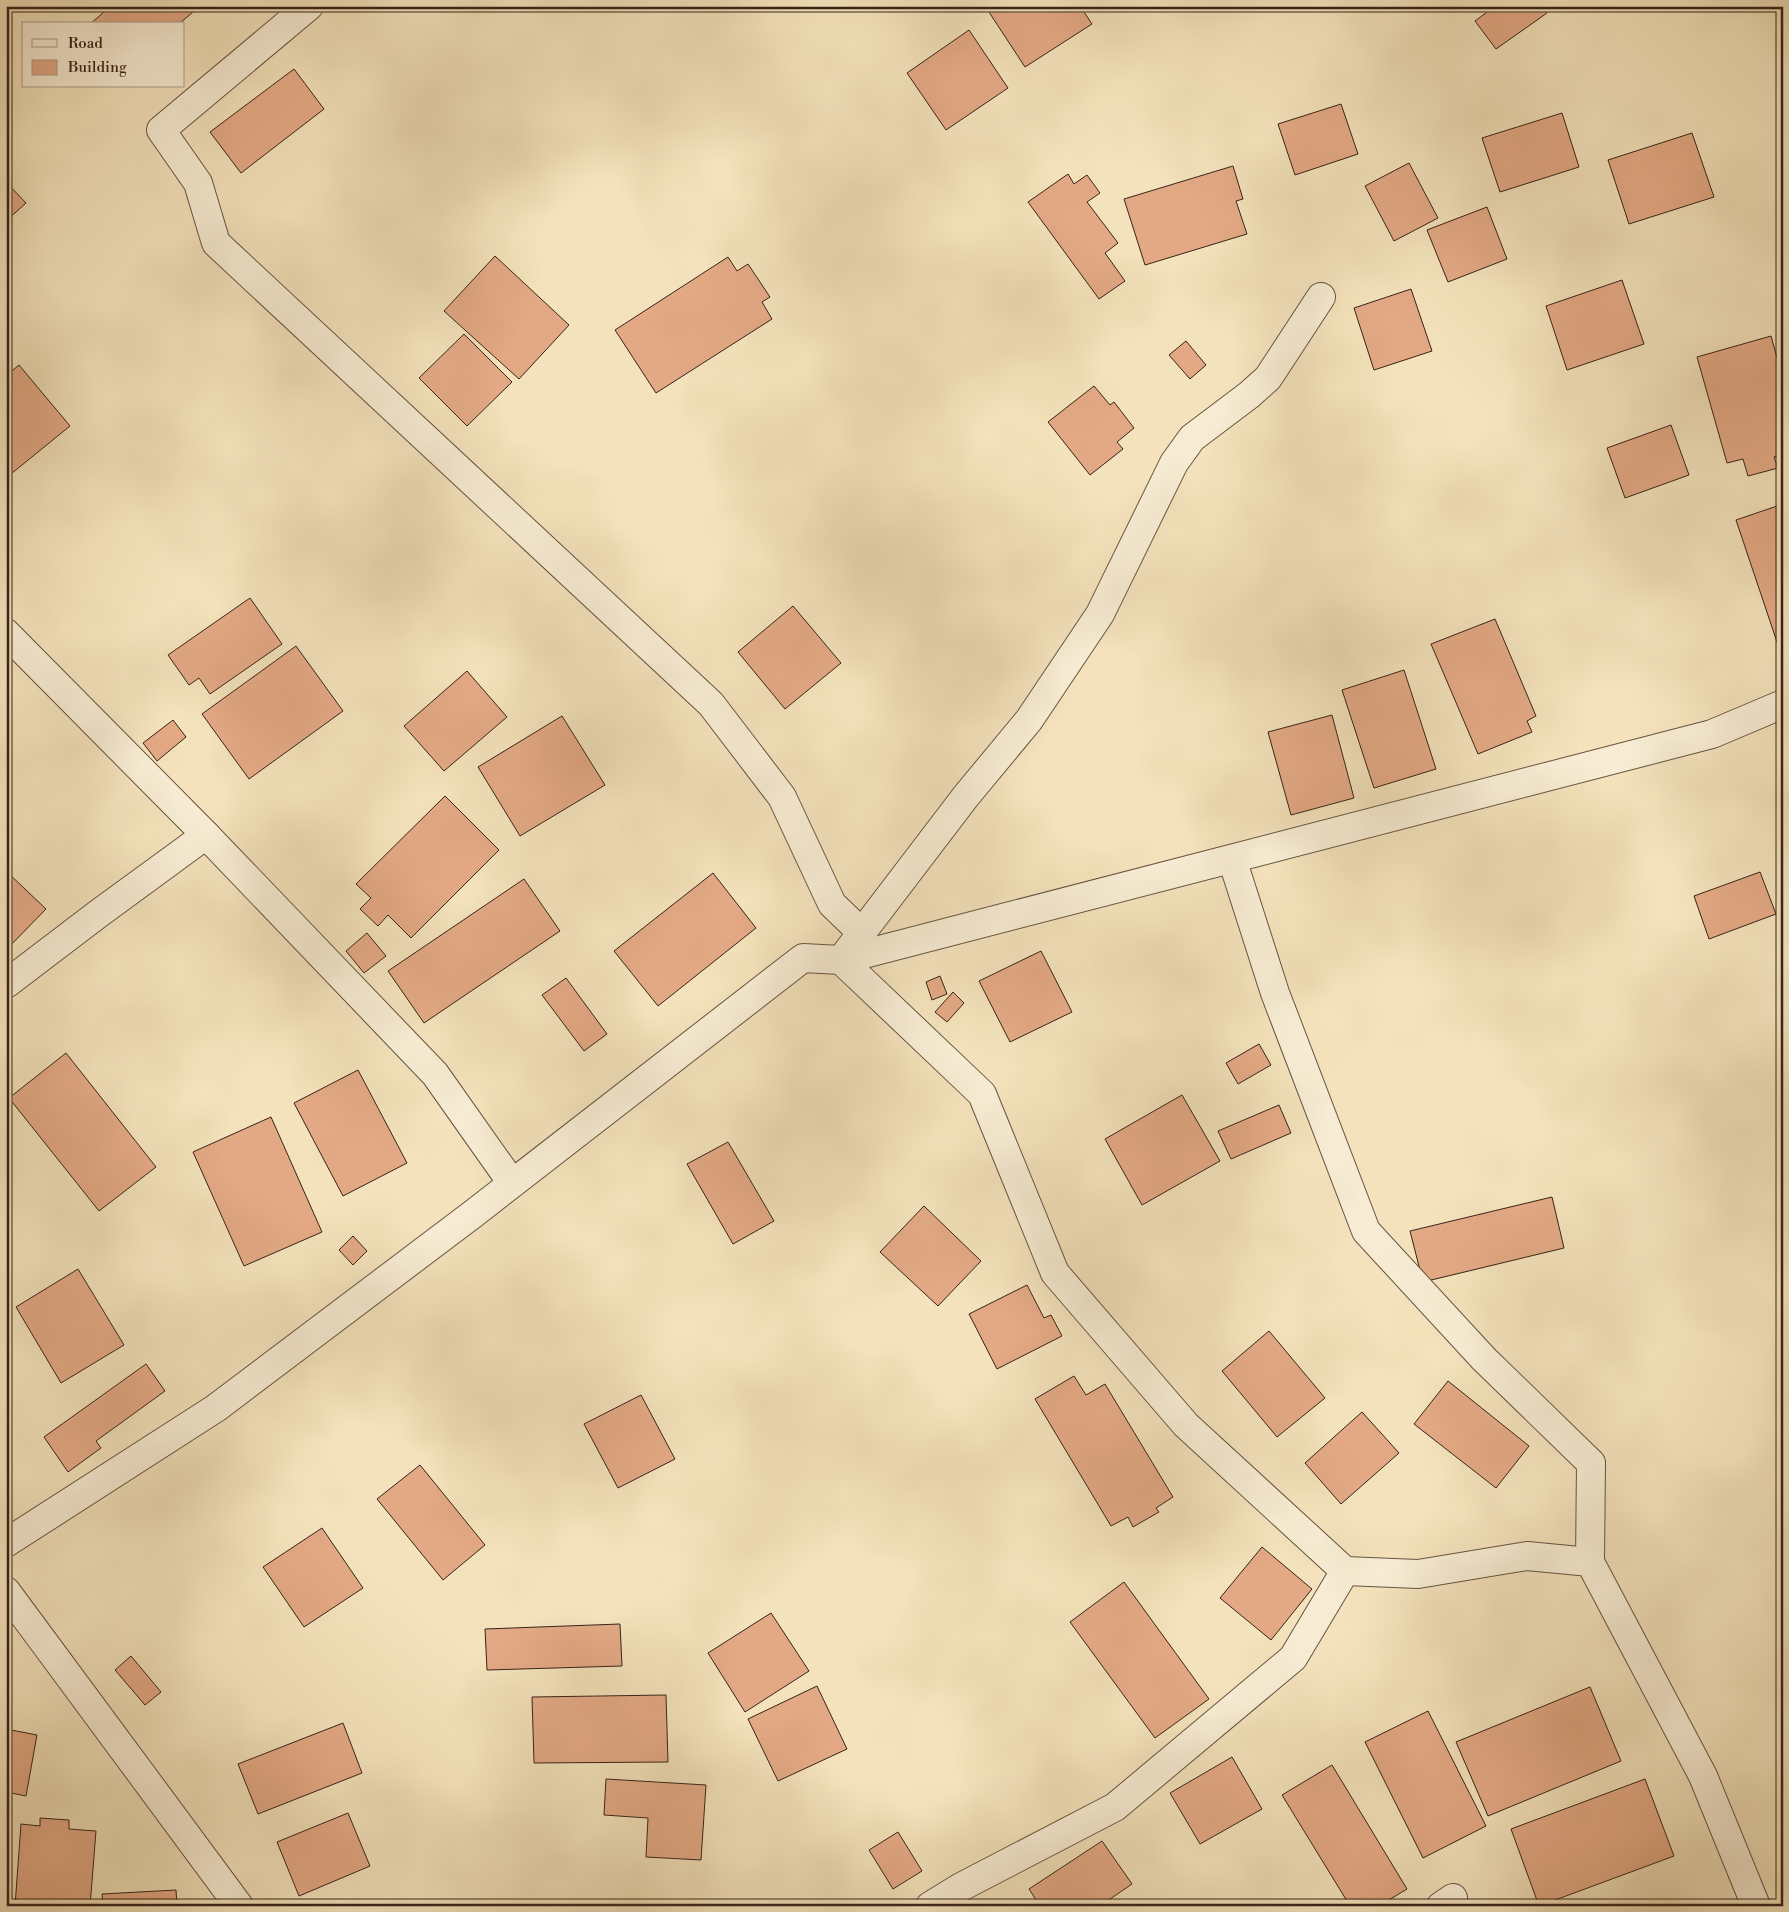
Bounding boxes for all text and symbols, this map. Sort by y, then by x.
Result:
legend [22,22,185,88]
text: Road [68,34,103,53]
text: Building [67,58,127,77]

